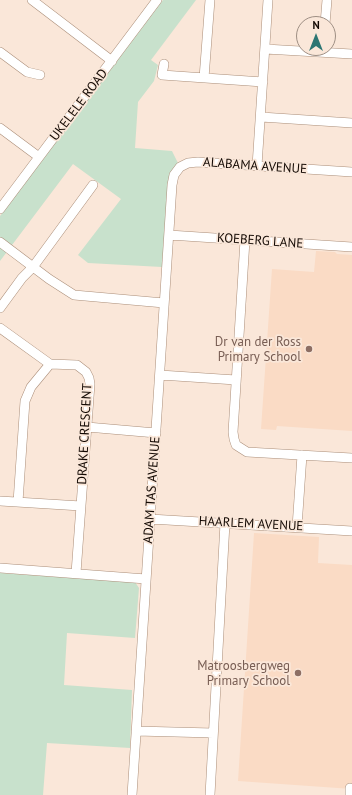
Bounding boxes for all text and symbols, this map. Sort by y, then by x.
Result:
north arrow [296,16,336,56]
text: N [312,18,320,32]
street label: UKELELE ROAD [47,66,111,144]
street label: ALABAMA AVENUE [203,155,307,177]
street label: KOEBERG LANE [216,230,304,252]
place label: Dr van der Ross Primary School [215,334,301,365]
marker: Dr van der Ross Primary School [304,344,314,354]
street label: DRAKE CRESCENT [75,383,95,485]
street label: ADAM TAS AVENUE [140,436,164,544]
street label: HAARLEM AVENUE [198,513,304,535]
place label: Matroosbergweg Primary School [197,658,290,689]
marker: Matroosbergweg Primary School [293,668,303,678]

